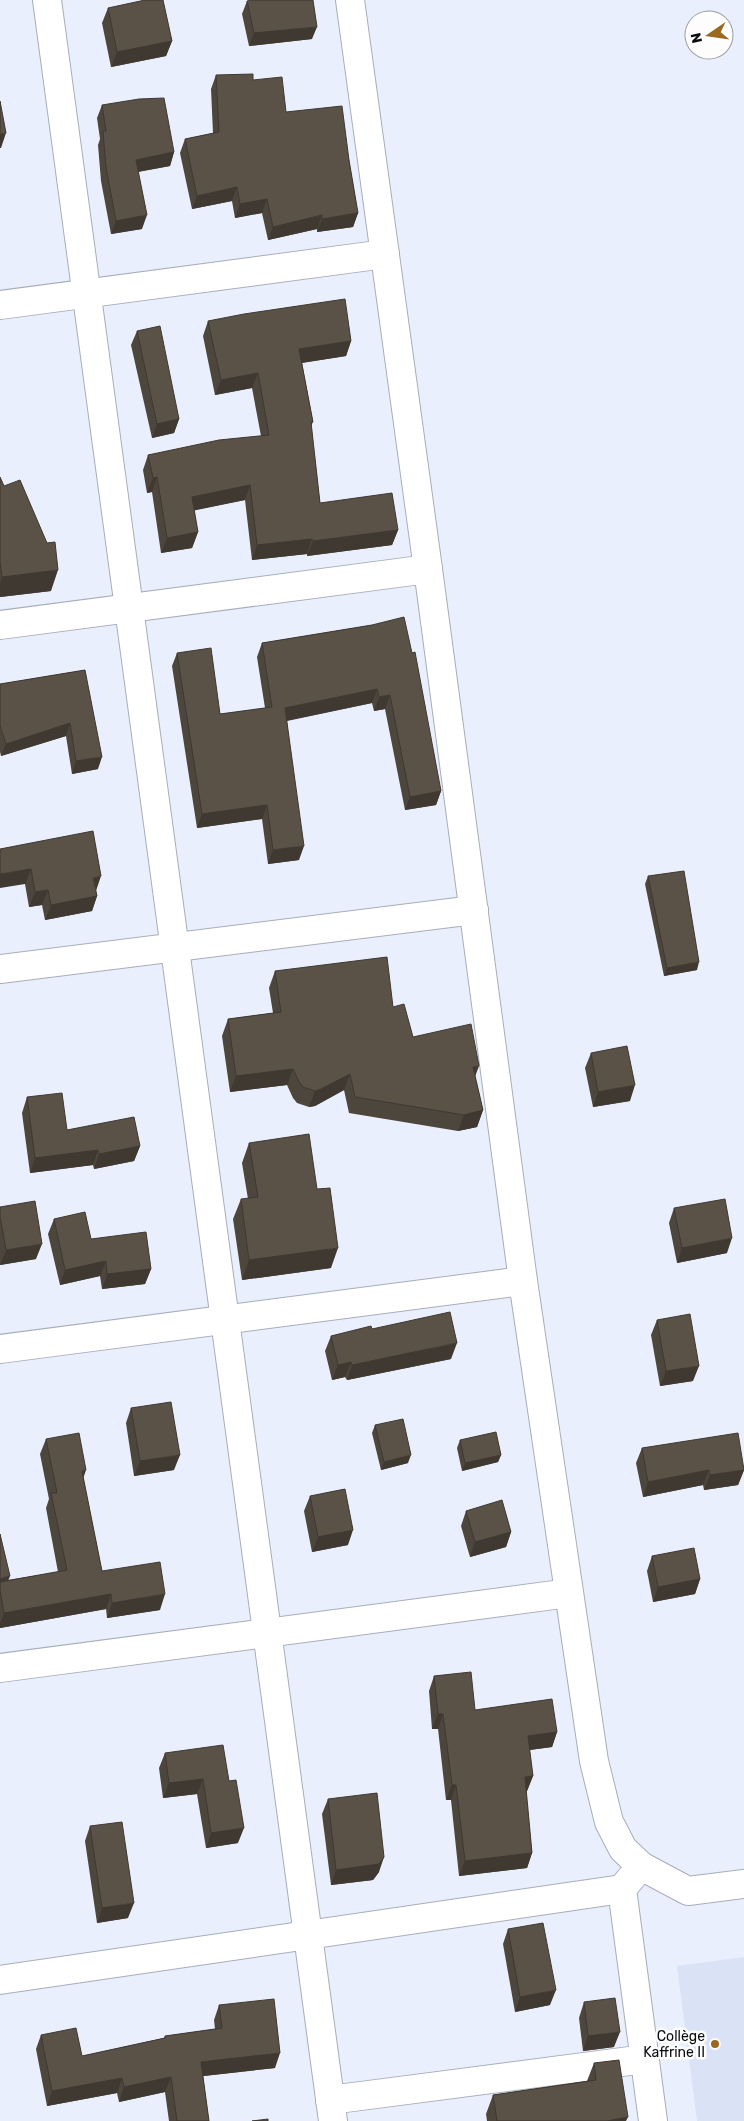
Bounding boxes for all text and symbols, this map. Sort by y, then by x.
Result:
north arrow [684,10,734,60]
text: N [687,31,706,45]
place label: Collège Kaffrine II [643,2028,705,2061]
marker: Collège Kaffrine II [709,2038,721,2050]

